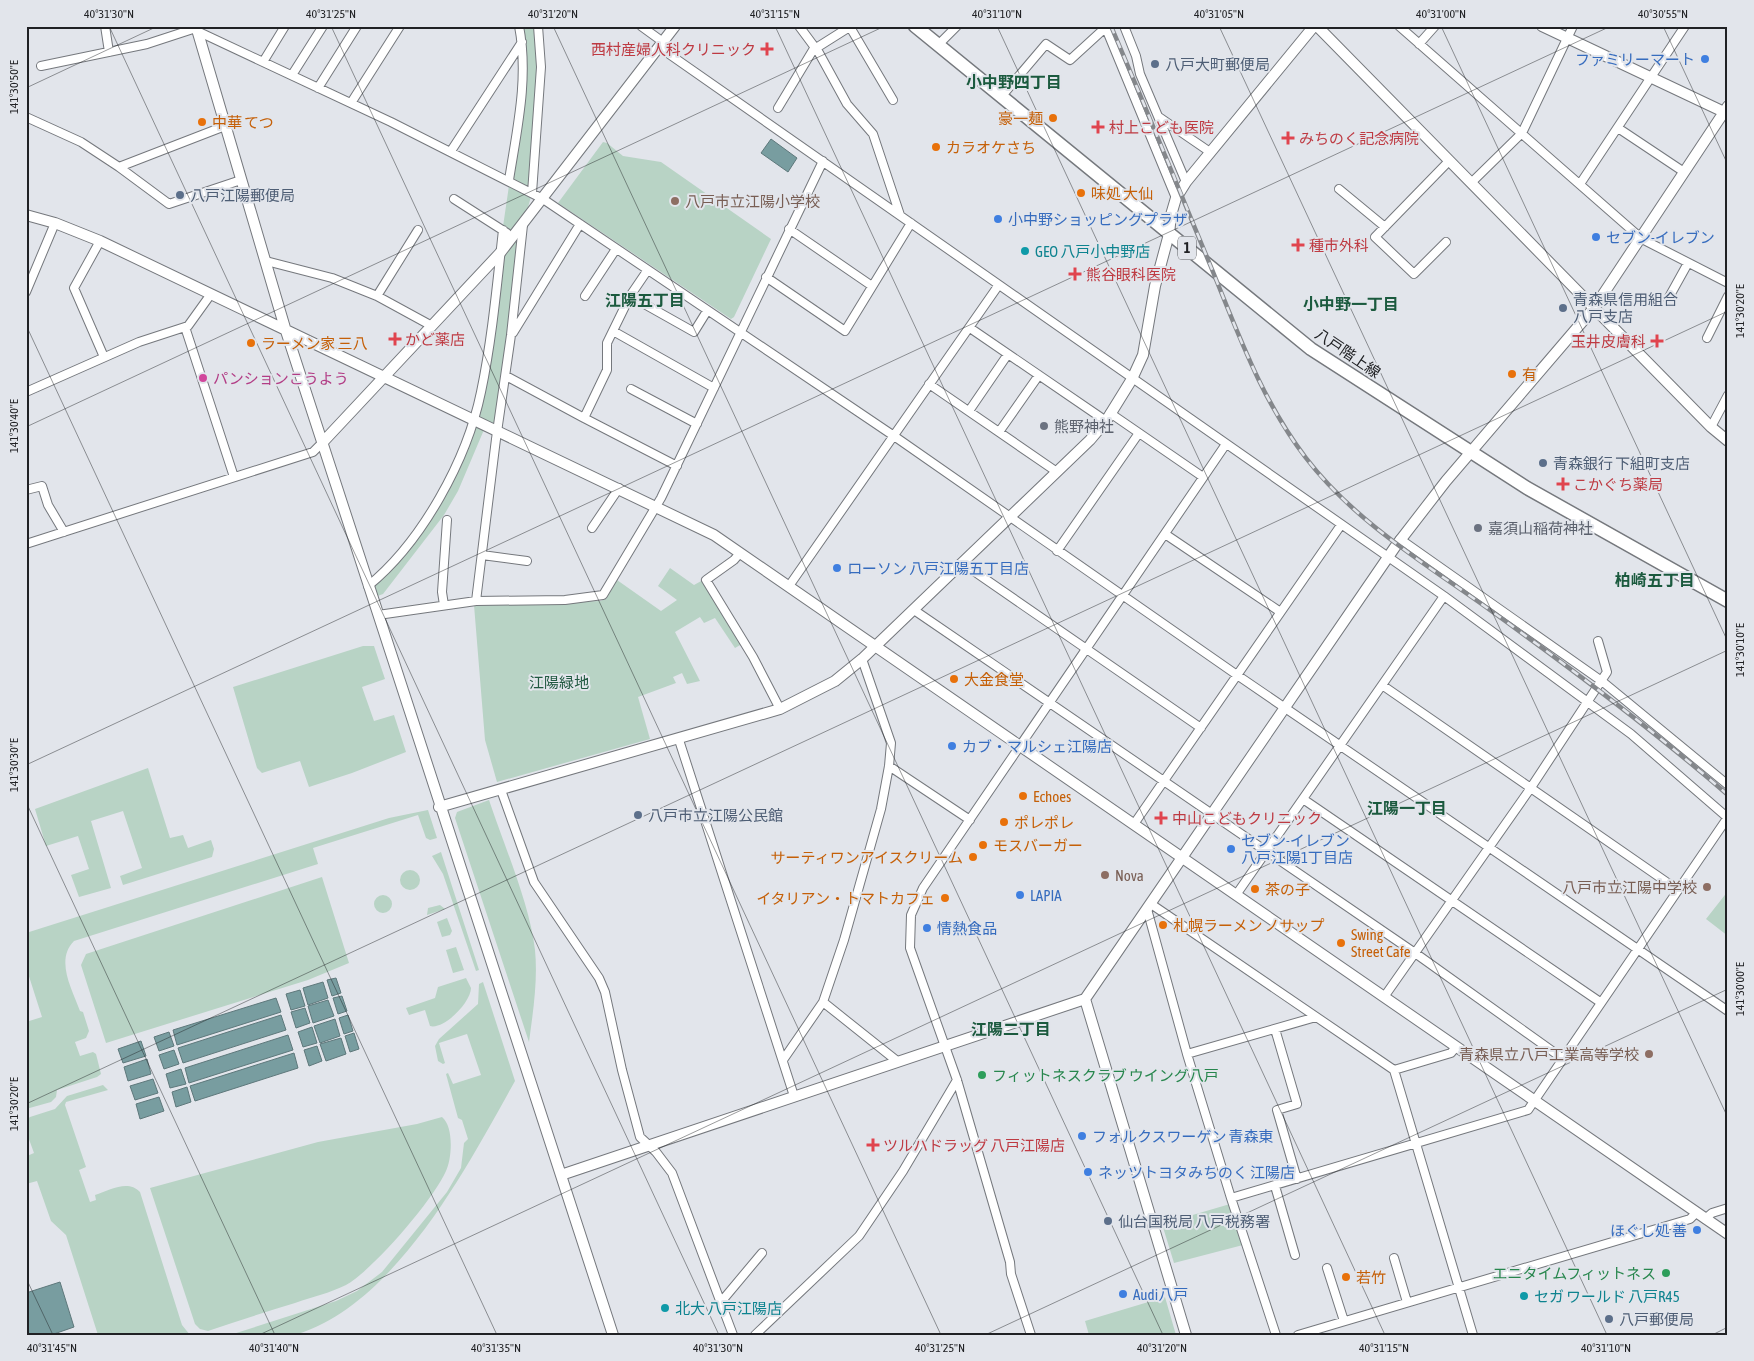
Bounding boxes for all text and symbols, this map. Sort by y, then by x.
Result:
text: 40°31'30"N [84,7,134,21]
text: 40°31'25"N [306,7,356,21]
text: 40°31'20"N [528,7,578,21]
text: 40°31'15"N [750,7,800,21]
text: 40°31'10"N [972,7,1022,21]
text: 40°31'05"N [1194,7,1244,21]
text: 40°31'00"N [1416,7,1466,21]
text: 40°30'55"N [1638,7,1688,21]
place label: 西村産婦人科クリニック [591,41,756,58]
marker: 西村産婦人科クリニック [760,42,774,56]
place label: ファミリーマート [1575,51,1695,68]
marker: ファミリーマート [1699,53,1711,65]
place label: 八戸大町郵便局 [1165,56,1270,73]
marker: 八戸大町郵便局 [1149,58,1161,70]
text: 141°30'50"E [7,60,21,114]
district label: 小中野四丁目 [966,73,1062,91]
place label: 豪一麺 [998,110,1043,127]
marker: 豪一麺 [1047,112,1059,124]
place label: 中華 てつ [212,114,274,131]
marker: 中華 てつ [196,116,208,128]
place label: 村上こども医院 [1109,119,1214,136]
marker: 村上こども医院 [1091,120,1105,134]
place label: みちのく記念病院 [1299,130,1419,147]
marker: みちのく記念病院 [1281,131,1295,145]
place label: カラオケさち [946,139,1036,156]
marker: カラオケさち [930,141,942,153]
place label: 味処 大仙 [1091,185,1153,202]
place label: 八戸江陽郵便局 [190,187,295,204]
marker: 味処 大仙 [1075,187,1087,199]
marker: 八戸江陽郵便局 [174,189,186,201]
place label: 八戸市立江陽小学校 [685,193,820,210]
marker: 八戸市立江陽小学校 [669,195,681,207]
place label: 小中野ショッピングプラザ [1008,211,1188,228]
marker: 小中野ショッピングプラザ [992,213,1004,225]
place label: セブン-イレブン [1606,229,1715,246]
marker: セブン-イレブン [1590,231,1602,243]
road number: 1 [1178,237,1196,260]
place label: 種市外科 [1309,237,1369,254]
marker: 種市外科 [1291,238,1305,252]
place label: GEO 八戸小中野店 [1035,243,1150,260]
marker: GEO 八戸小中野店 [1019,245,1031,257]
place label: 熊谷眼科医院 [1086,266,1176,283]
marker: 熊谷眼科医院 [1068,267,1082,281]
text: 141°30'20"E [1733,284,1747,338]
district label: 江陽五丁目 [605,291,685,309]
place label: 青森県信用組合 八戸支店 [1573,291,1678,325]
district label: 小中野一丁目 [1303,295,1399,313]
marker: 青森県信用組合 八戸支店 [1557,302,1569,314]
street label: 八戸階上線 [1312,325,1384,381]
place label: かど薬店 [405,331,465,348]
marker: かど薬店 [389,333,401,345]
place label: 玉井皮膚科 [1571,333,1646,350]
marker: 玉井皮膚科 [1650,334,1664,348]
place label: ラーメン家 三八 [261,335,367,352]
marker: ラーメン家 三八 [245,337,257,349]
place label: 有 [1522,366,1537,383]
marker: 有 [1506,368,1518,380]
place label: パンションこうよう [213,370,349,387]
marker: パンションこうよう [197,372,209,384]
text: 141°30'40"E [7,399,21,453]
place label: 熊野神社 [1054,418,1114,435]
marker: 熊野神社 [1038,420,1050,432]
place label: 青森銀行 下組町支店 [1553,455,1690,472]
marker: 青森銀行 下組町支店 [1537,457,1549,469]
place label: こかぐち薬局 [1573,476,1663,493]
marker: こかぐち薬局 [1557,478,1569,490]
place label: 嘉須山稲荷神社 [1488,520,1593,537]
marker: 嘉須山稲荷神社 [1472,522,1484,534]
place label: ローソン 八戸江陽五丁目店 [847,560,1029,577]
marker: ローソン 八戸江陽五丁目店 [831,562,843,574]
district label: 柏崎五丁目 [1615,571,1695,589]
text: 141°30'10"E [1733,623,1747,677]
place label: 大金食堂 [964,671,1024,688]
marker: 大金食堂 [948,673,960,685]
park label: 江陽緑地 [529,674,589,691]
text: 141°30'30"E [7,738,21,792]
place label: カブ・マルシェ江陽店 [962,738,1112,755]
marker: カブ・マルシェ江陽店 [946,740,958,752]
place label: Echoes [1033,788,1071,805]
marker: Echoes [1017,790,1029,802]
district label: 江陽一丁目 [1367,799,1447,817]
place label: 八戸市立江陽公民館 [648,807,783,824]
marker: 八戸市立江陽公民館 [632,809,644,821]
place label: 中山こどもクリニック [1172,810,1322,827]
marker: 中山こどもクリニック [1154,811,1168,825]
place label: ポレポレ [1014,814,1074,831]
marker: ポレポレ [998,816,1010,828]
place label: セブン-イレブン 八戸江陽1丁目店 [1241,832,1353,866]
place label: モスバーガー [993,837,1083,854]
marker: モスバーガー [977,839,989,851]
marker: セブン-イレブン 八戸江陽1丁目店 [1225,843,1237,855]
place label: サーティワンアイスクリーム [771,849,963,866]
marker: サーティワンアイスクリーム [967,851,979,863]
place label: Nova [1115,867,1144,884]
marker: Nova [1099,869,1111,881]
place label: 八戸市立江陽中学校 [1562,879,1697,896]
place label: 茶の子 [1265,881,1310,898]
marker: 八戸市立江陽中学校 [1701,881,1713,893]
marker: 茶の子 [1249,883,1261,895]
place label: LAPIA [1030,887,1062,904]
marker: LAPIA [1014,889,1026,901]
place label: イタリアン・トマトカフェ [756,890,935,907]
marker: イタリアン・トマトカフェ [939,892,951,904]
place label: 札幌ラーメン ノサップ [1173,917,1324,934]
marker: 札幌ラーメン ノサップ [1157,919,1169,931]
place label: 情熱食品 [937,920,997,937]
marker: 情熱食品 [921,922,933,934]
place label: Swing Street Cafe [1351,926,1411,960]
marker: Swing Street Cafe [1335,937,1347,949]
text: 141°30'00"E [1733,962,1747,1016]
district label: 江陽二丁目 [971,1020,1051,1038]
place label: 青森県立八戸工業高等学校 [1459,1046,1639,1063]
marker: 青森県立八戸工業高等学校 [1643,1048,1655,1060]
place label: フィットネスクラブ ウイング八戸 [992,1067,1219,1084]
marker: フィットネスクラブ ウイング八戸 [976,1069,988,1081]
text: 141°30'20"E [7,1077,21,1131]
place label: フォルクスワーゲン 青森東 [1092,1128,1274,1145]
marker: フォルクスワーゲン 青森東 [1076,1130,1088,1142]
place label: ツルハドラッグ 八戸江陽店 [883,1137,1065,1154]
marker: ツルハドラッグ 八戸江陽店 [867,1139,879,1151]
place label: ネッツトヨタみちのく 江陽店 [1098,1164,1295,1181]
marker: ネッツトヨタみちのく 江陽店 [1082,1166,1094,1178]
place label: 仙台国税局 八戸税務署 [1118,1213,1270,1230]
marker: 仙台国税局 八戸税務署 [1102,1215,1114,1227]
place label: ほぐし処 善 [1610,1222,1687,1239]
marker: ほぐし処 善 [1691,1224,1703,1236]
place label: エニタイムフィットネス [1492,1265,1656,1282]
marker: エニタイムフィットネス [1660,1267,1672,1279]
place label: 若竹 [1356,1269,1386,1286]
marker: 若竹 [1340,1271,1352,1283]
place label: Audi八戸 [1133,1286,1188,1303]
marker: Audi八戸 [1117,1288,1129,1300]
place label: セガ ワールド 八戸R45 [1534,1288,1680,1305]
marker: セガ ワールド 八戸R45 [1518,1290,1530,1302]
place label: 北大 八戸江陽店 [675,1300,782,1317]
marker: 北大 八戸江陽店 [659,1302,671,1314]
place label: 八戸郵便局 [1619,1311,1694,1328]
marker: 八戸郵便局 [1603,1313,1615,1325]
text: 40°31'45"N [27,1341,77,1355]
text: 40°31'40"N [249,1341,299,1355]
text: 40°31'35"N [471,1341,521,1355]
text: 40°31'30"N [693,1341,743,1355]
text: 40°31'25"N [915,1341,965,1355]
text: 40°31'20"N [1137,1341,1187,1355]
text: 40°31'15"N [1359,1341,1409,1355]
text: 40°31'10"N [1581,1341,1631,1355]

